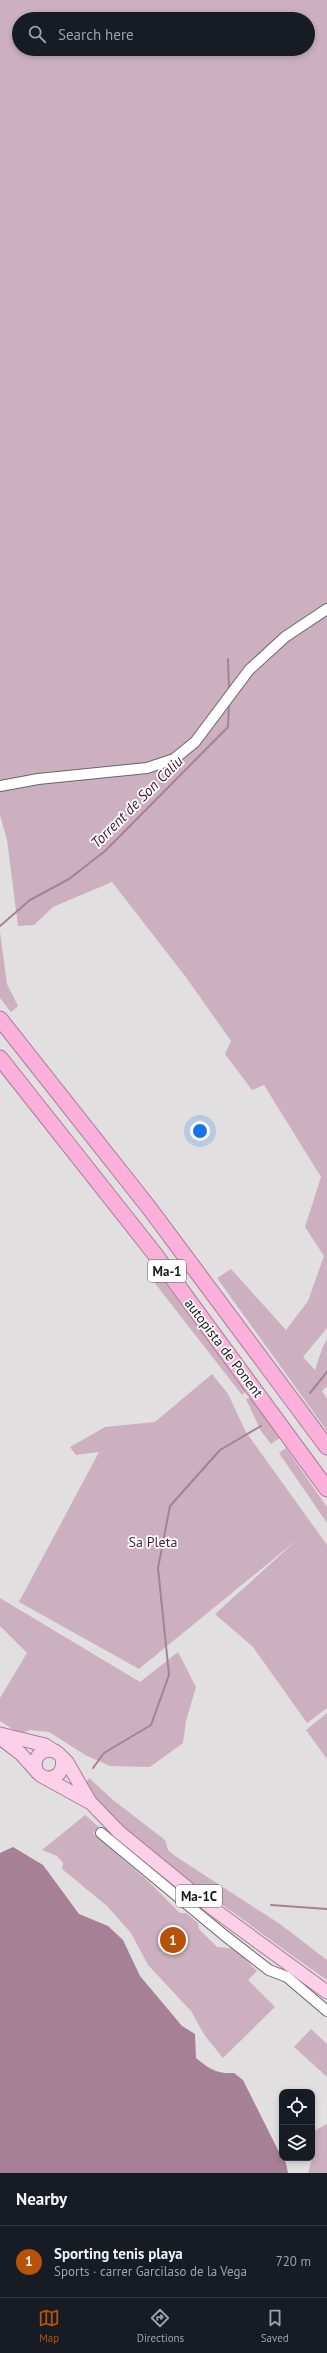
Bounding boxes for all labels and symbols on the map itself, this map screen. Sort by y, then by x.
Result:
water label: Torrent de Son Caliu [86,751,187,852]
your location [190,1121,210,1141]
road number: Ma-1 [148,1260,186,1282]
street label: autopista de Ponent [181,1295,267,1401]
park label: Sa Pleta [129,1533,177,1551]
road number: Ma-1C [176,1885,222,1907]
pin: 1 [160,1925,186,1955]

